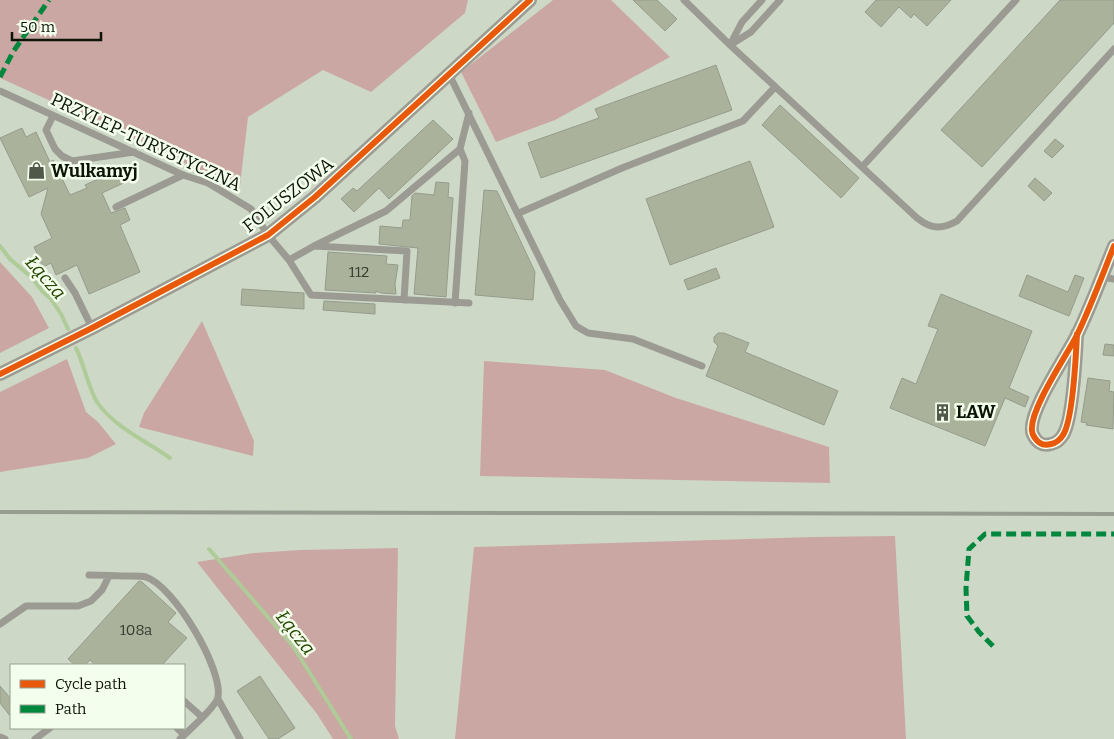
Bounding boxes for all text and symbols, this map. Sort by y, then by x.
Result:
scale bar [12,10,101,42]
text: 50 m [20,18,56,36]
street label: PRZYLEP-TURYSTYCZNA [47,88,245,196]
street label: FOLUSZOWA [238,153,338,237]
place label: Wulkamyj [51,160,138,182]
shop icon: Wulkamyj [27,161,47,181]
water label: Łącza [20,251,71,304]
house number: 112 [349,263,369,281]
place label: LAW [956,401,996,423]
building icon: LAW [932,402,952,422]
water label: Łącza [271,605,320,659]
house number: 108a [120,621,152,639]
legend [10,664,185,729]
text: Cycle path [55,675,127,693]
text: Path [55,700,87,718]

